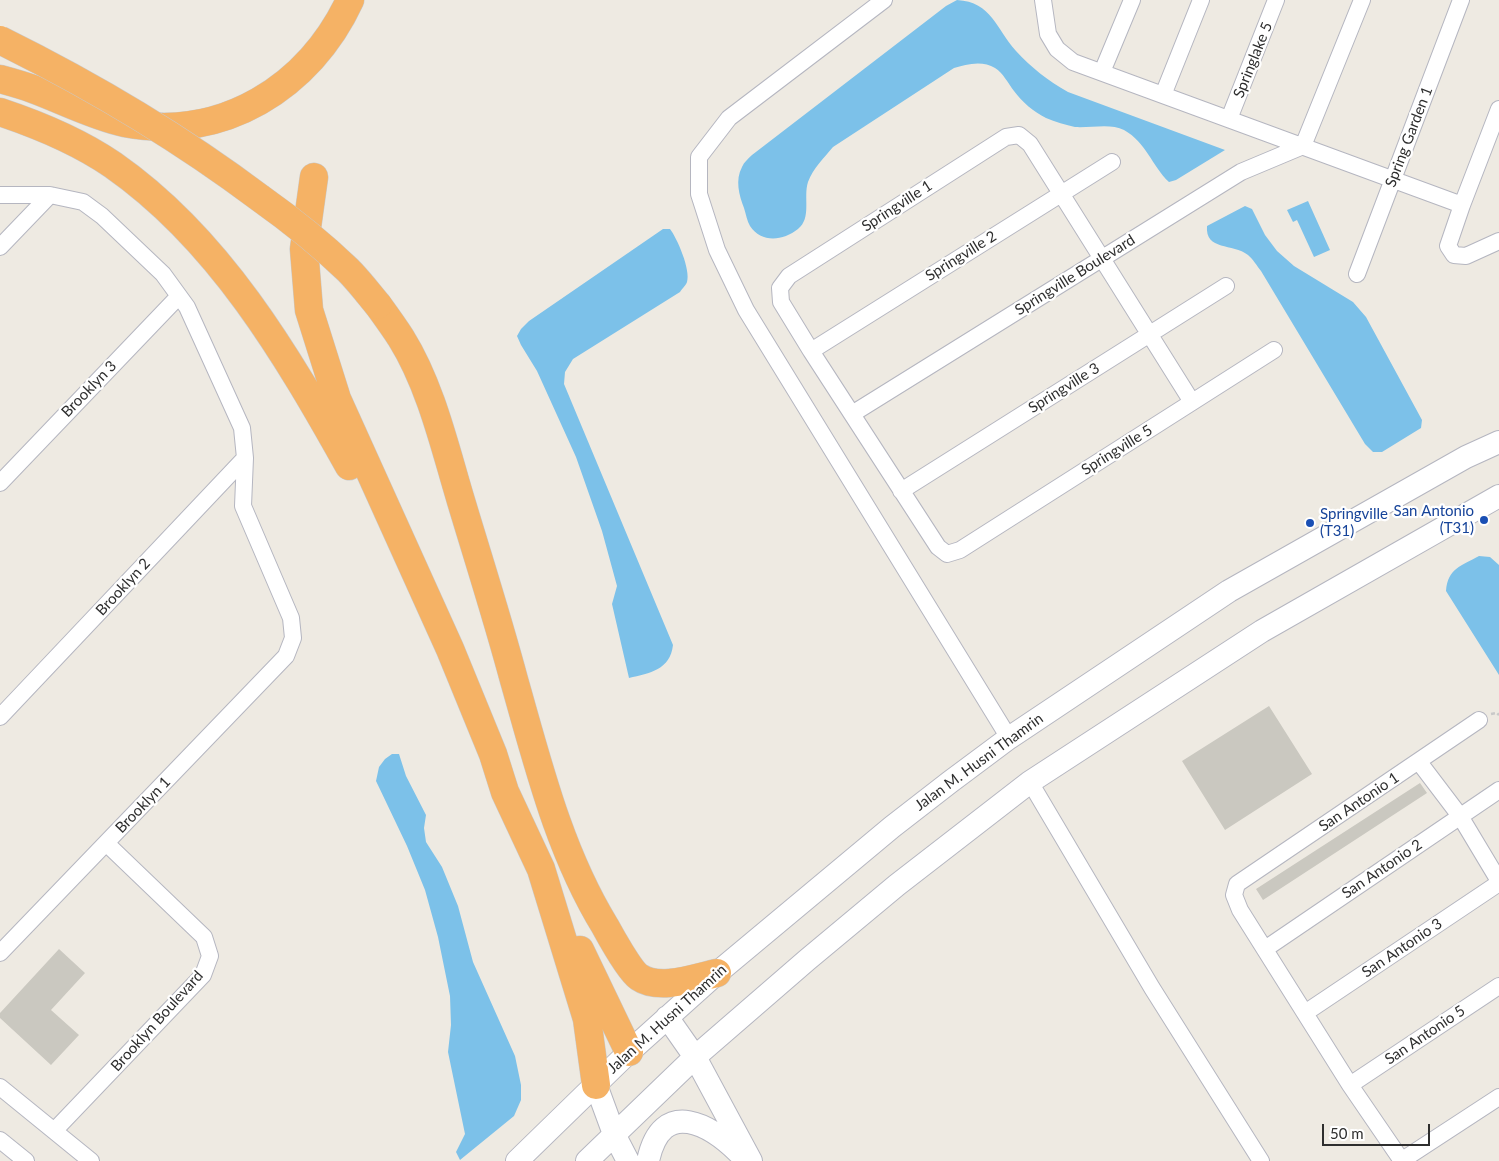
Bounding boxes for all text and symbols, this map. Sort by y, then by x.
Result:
street label: Springlake 5 [1230,19,1276,101]
street label: Spring Garden 1 [1382,84,1436,190]
street label: Springville 1 [858,177,936,235]
street label: Springville 2 [922,227,1000,285]
street label: Springville Boulevard [1012,231,1138,319]
street label: Brooklyn 3 [58,357,120,421]
street label: Springville 3 [1025,359,1103,417]
street label: Springville 5 [1078,421,1156,479]
place label: San Antonio (T31) [1394,502,1474,537]
place label: Springville (T31) [1320,505,1388,540]
marker: San Antonio (T31) [1478,514,1490,526]
marker: Springville (T31) [1304,517,1316,529]
street label: Brooklyn 2 [92,555,154,619]
street label: Jalan M. Husni Thamrin [911,709,1047,815]
street label: San Antonio 1 [1315,769,1403,835]
street label: Brooklyn 1 [112,773,174,837]
street label: San Antonio 2 [1338,836,1426,902]
street label: San Antonio 3 [1358,915,1446,981]
street label: Jalan M. Husni Thamrin [604,961,730,1077]
street label: Brooklyn Boulevard [107,967,207,1075]
street label: San Antonio 5 [1381,1002,1469,1068]
scale bar [1324,1114,1432,1146]
text: 50 m [1330,1124,1364,1142]

